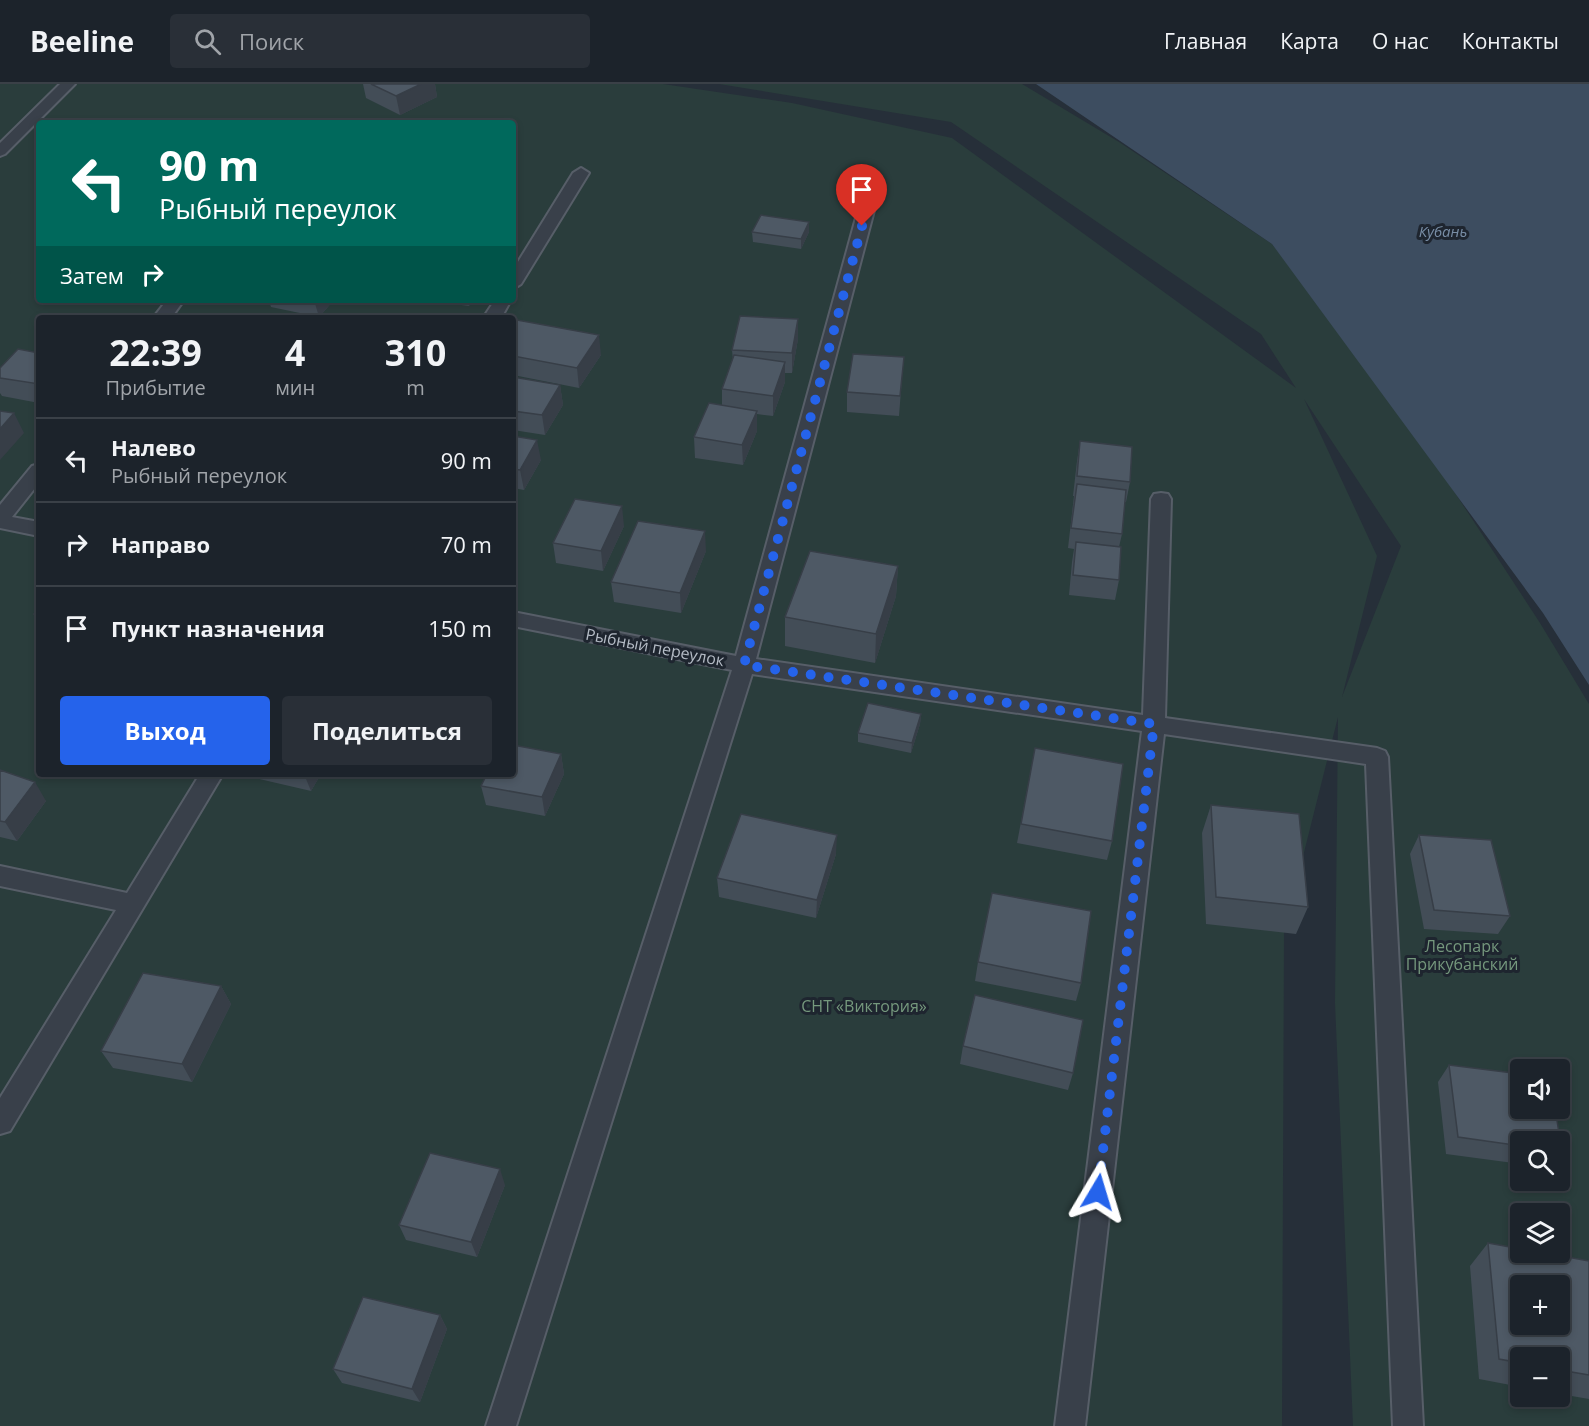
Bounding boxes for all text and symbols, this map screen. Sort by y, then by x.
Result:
search box [170,14,590,68]
text: Beeline [30,22,134,60]
icon: search [191,25,224,58]
text: Поиск [239,26,304,56]
text: Главная [1164,27,1247,55]
text: Карта [1280,27,1339,55]
text: О нас [1372,27,1429,55]
text: Контакты [1462,27,1559,55]
text: 90 m [159,136,259,193]
icon: left [60,144,138,222]
pin [836,164,887,226]
icon: arrive [845,173,878,206]
text: Рыбный переулок [159,190,397,227]
water label: Кубань [1419,221,1467,241]
icon: right [136,258,169,291]
text: Затем [60,260,124,290]
text: 22:39 [109,328,202,377]
text: 4 [285,328,305,377]
text: 310 [385,328,446,377]
text: Прибытие [106,374,206,401]
text: мин [275,374,315,401]
text: m [406,374,425,401]
text: Налево [111,432,196,462]
icon: left [60,444,93,477]
text: 90 m [441,445,492,475]
text: Рыбный переулок [111,462,287,489]
icon: right [60,528,93,561]
text: Направо [111,529,210,559]
text: 70 m [441,529,492,559]
icon: arrive [60,612,93,645]
text: Пункт назначения [111,613,325,643]
text: 150 m [428,613,492,643]
street label: Рыбный переулок [584,623,727,671]
button: Выход [60,696,270,765]
button: Поделиться [282,696,492,765]
park label: Лесопарк Прикубанский [1406,935,1518,975]
park label: СНТ «Виктория» [801,995,927,1017]
map controls [1510,1059,1570,1407]
button: sound [1510,1059,1570,1119]
button: search [1510,1131,1570,1191]
position arrow [1066,1160,1130,1224]
button: layers [1510,1203,1570,1263]
button: + [1510,1275,1570,1335]
button: − [1510,1347,1570,1407]

